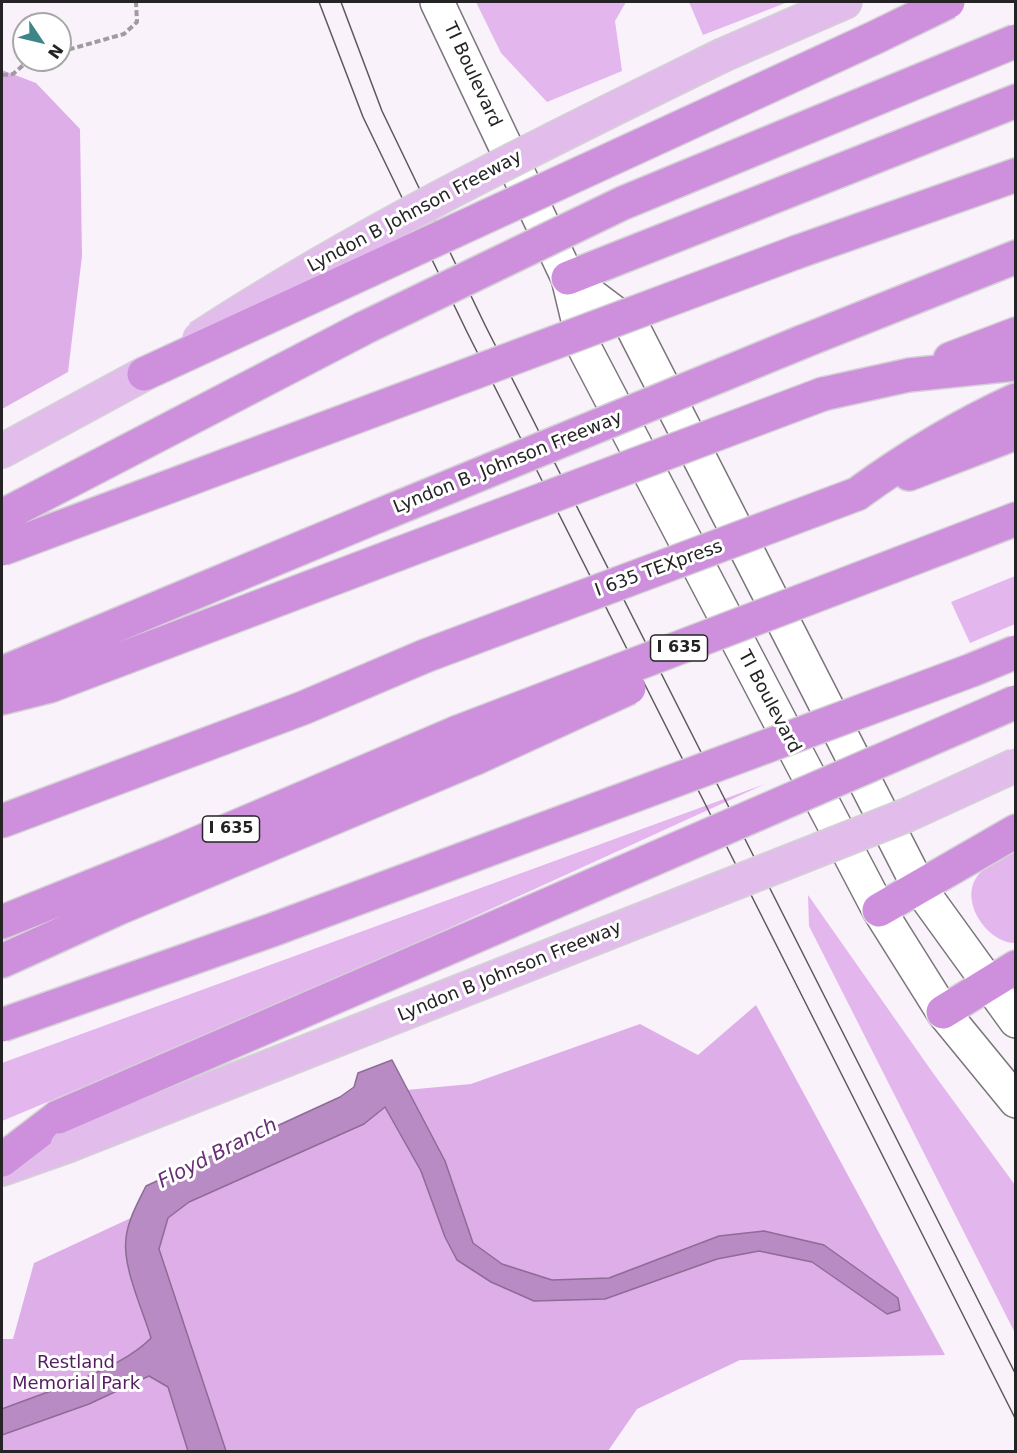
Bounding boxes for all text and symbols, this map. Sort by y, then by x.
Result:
north arrow [12,12,72,72]
street label: TI Boulevard [438,19,506,131]
text: N [44,41,67,62]
street label: Lyndon B Johnson Freeway [304,146,526,278]
street label: Lyndon B. Johnson Freeway [390,407,626,519]
street label: I 635 TEXpress [592,536,726,602]
road number: I 635 [650,635,708,661]
street label: TI Boulevard [733,647,805,757]
road number: I 635 [202,816,260,842]
street label: Lyndon B Johnson Freeway [395,917,625,1027]
water label: Floyd Branch [154,1114,282,1194]
park label: Restland Memorial Park [12,1352,140,1394]

